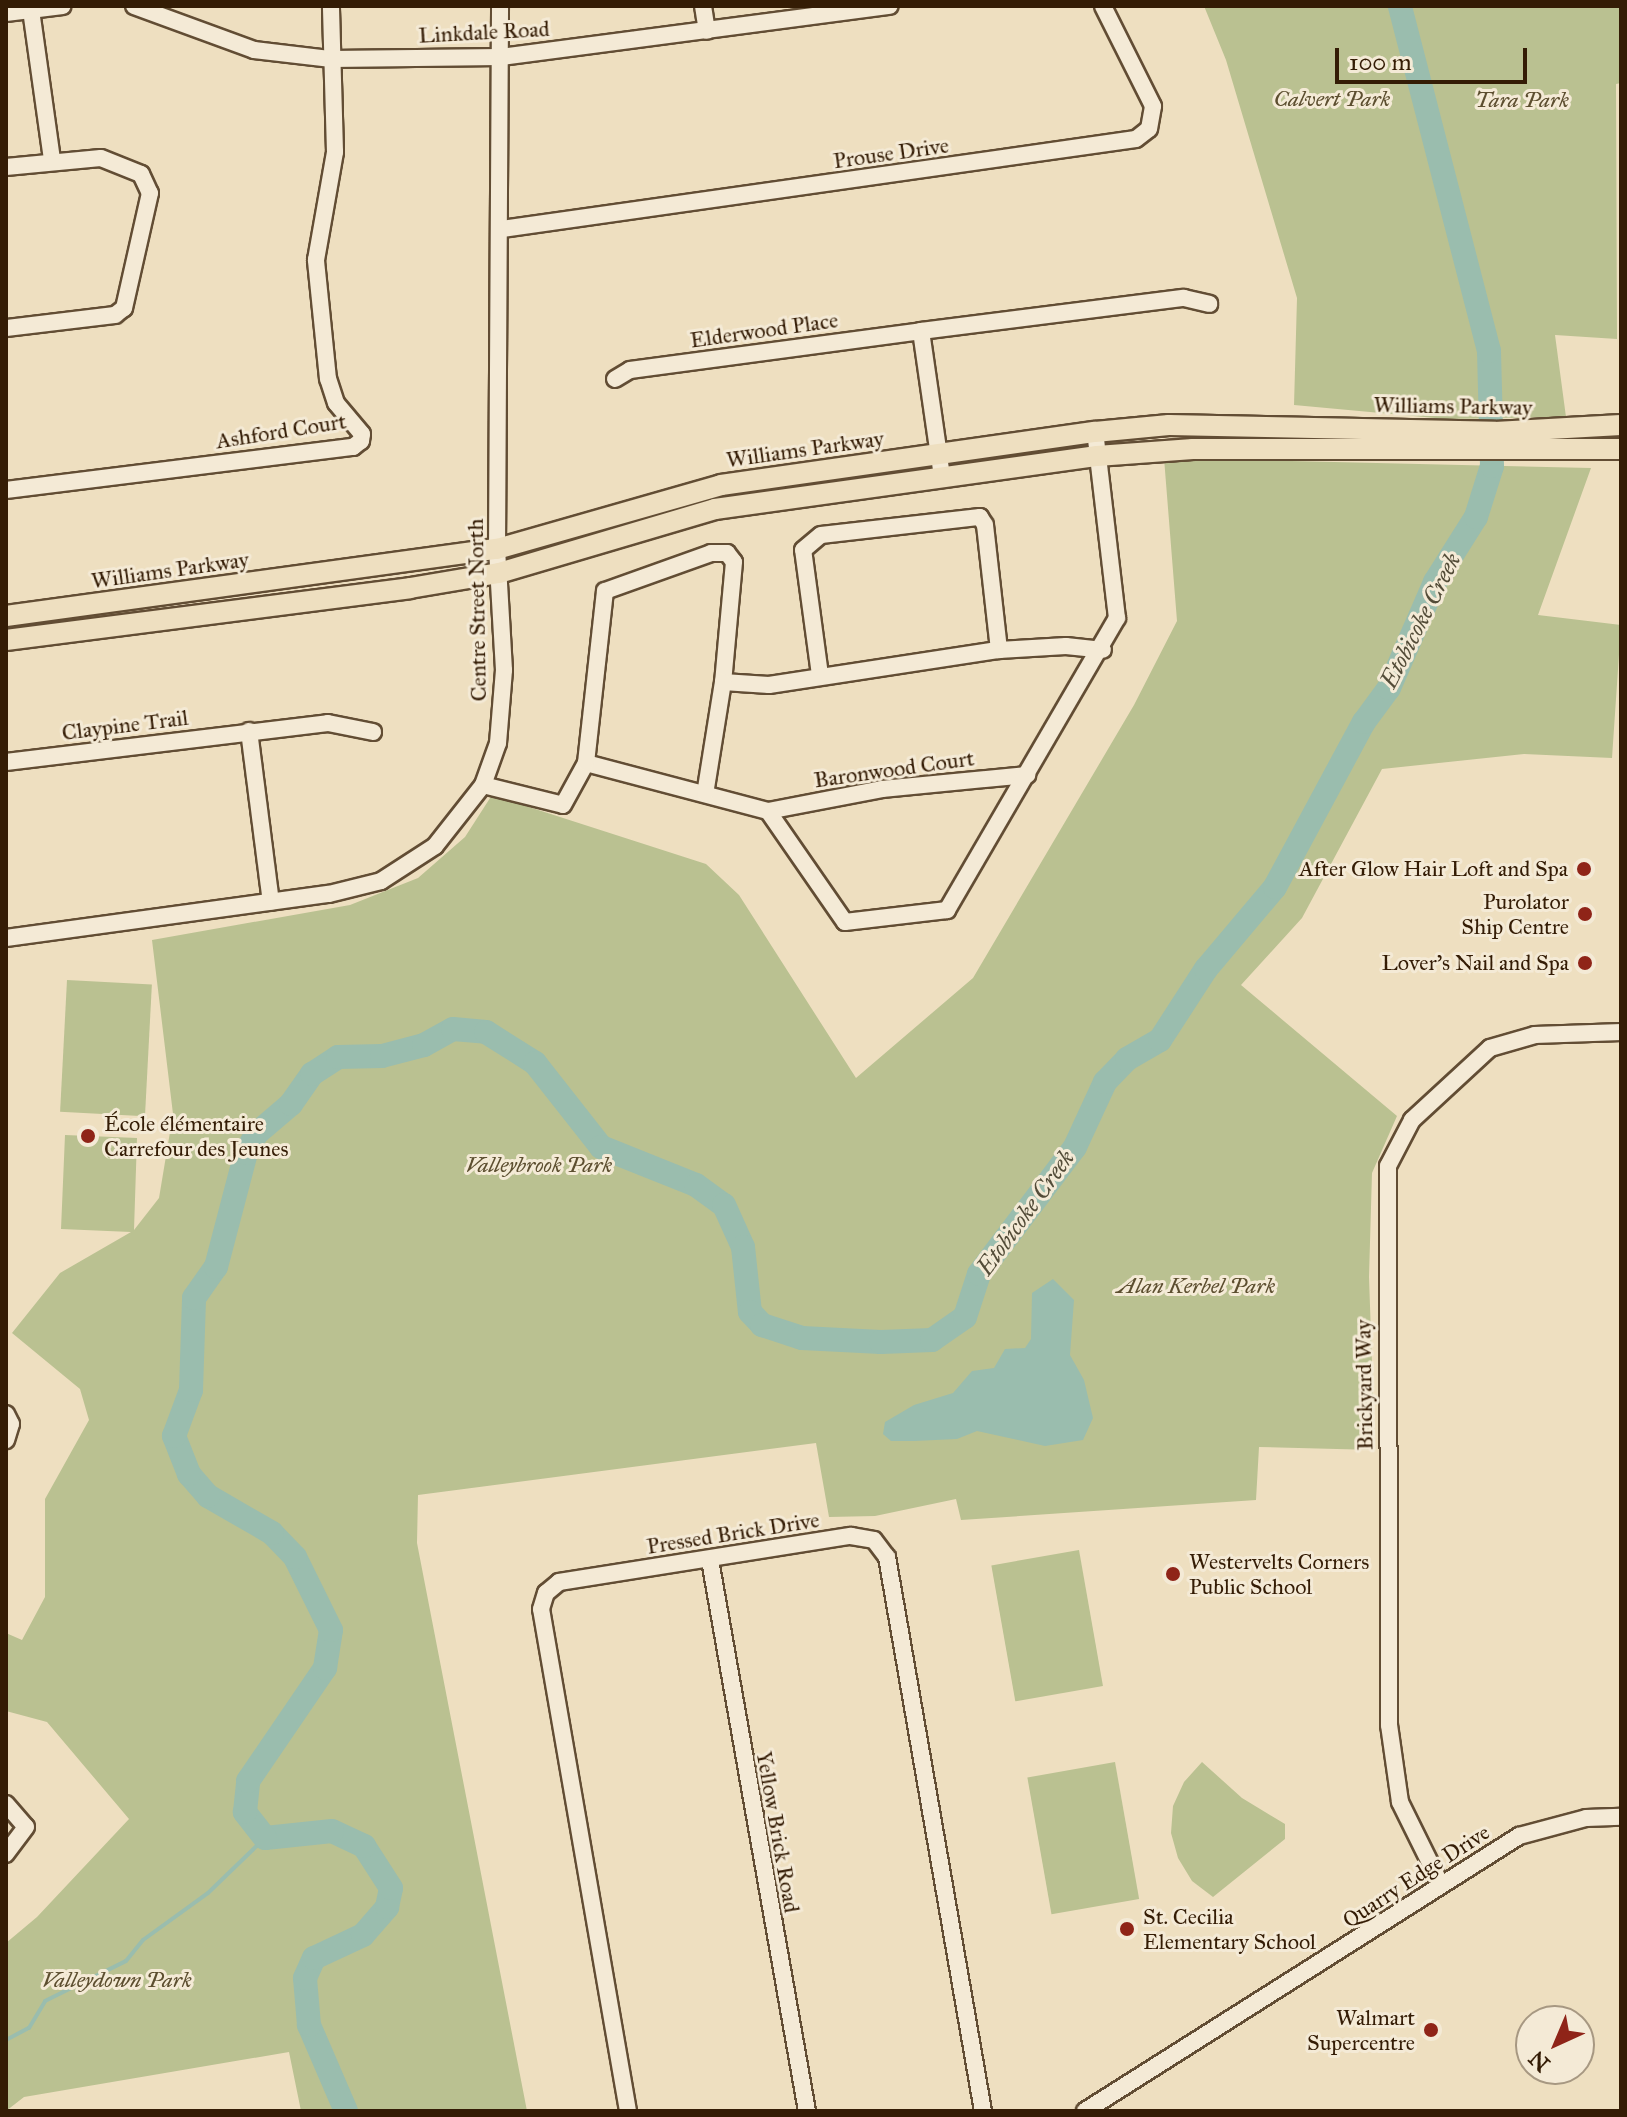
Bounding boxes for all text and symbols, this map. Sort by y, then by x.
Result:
street label: Linkdale Road [418,15,550,49]
scale bar [1339,32,1531,82]
text: 100 m [1349,47,1412,77]
park label: Calvert Park [1274,86,1390,112]
park label: Tara Park [1475,87,1569,113]
street label: Prouse Drive [832,132,950,174]
street label: Elderwood Place [688,307,840,353]
street label: Williams Parkway [1373,391,1533,421]
street label: Ashford Court [214,408,348,454]
street label: Williams Parkway [725,425,885,473]
street label: Centre Street North [462,518,492,702]
street label: Williams Parkway [90,546,250,594]
water label: Etobicoke Creek [1375,548,1467,694]
street label: Claypine Trail [60,704,190,746]
street label: Baronwood Court [812,745,976,793]
place label: After Glow Hair Loft and Spa [1299,856,1568,882]
marker: After Glow Hair Loft and Spa [1575,860,1593,878]
place label: Purolator Ship Centre [1461,888,1569,940]
marker: Purolator Ship Centre [1576,905,1594,923]
place label: Lover's Nail and Spa [1382,950,1569,976]
marker: Lover's Nail and Spa [1576,954,1594,972]
place label: École élémentaire Carrefour des Jeunes [104,1110,288,1162]
marker: École élémentaire Carrefour des Jeunes [79,1127,97,1145]
water label: Etobicoke Creek [971,1145,1081,1281]
park label: Valleybrook Park [466,1152,612,1178]
park label: Alan Kerbel Park [1117,1273,1275,1299]
street label: Brickyard Way [1350,1319,1378,1451]
street label: Pressed Brick Drive [645,1506,821,1560]
place label: Westervelts Corners Public School [1189,1548,1369,1600]
marker: Westervelts Corners Public School [1164,1565,1182,1583]
street label: Yellow Brick Road [751,1749,805,1915]
street label: Quarry Edge Drive [1338,1819,1494,1933]
place label: St. Cecilia Elementary School [1143,1903,1316,1954]
marker: St. Cecilia Elementary School [1118,1920,1136,1938]
park label: Valleydown Park [42,1967,192,1993]
place label: Walmart Supercentre [1307,2004,1415,2056]
north arrow [1515,2005,1595,2085]
marker: Walmart Supercentre [1422,2021,1440,2039]
text: N [1523,2045,1555,2077]

